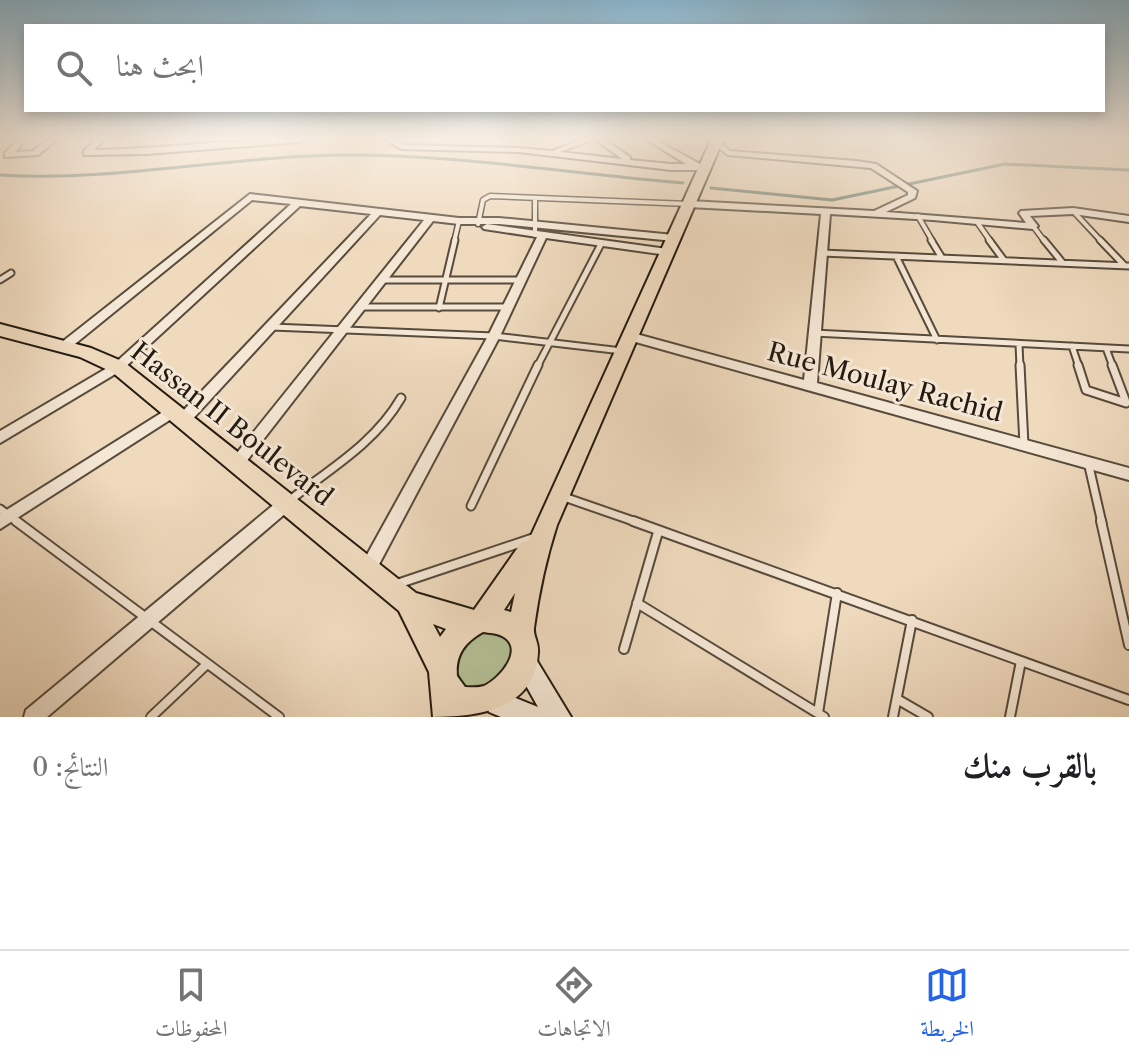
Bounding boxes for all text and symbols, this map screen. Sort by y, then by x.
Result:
search box [24,24,1105,112]
icon: search [52,46,96,90]
text: ابحث هنا [116,47,204,84]
street label: Hassan II Boulevard [125,335,339,513]
street label: Rue Moulay Rachid [764,335,1006,429]
text: بالقرب منك [963,744,1097,786]
text: النتائج: 0 [32,751,108,783]
tab: المحفوظات [155,963,227,1050]
tab: الاتجاهات [537,963,611,1050]
tab: الخريطة [921,963,974,1050]

